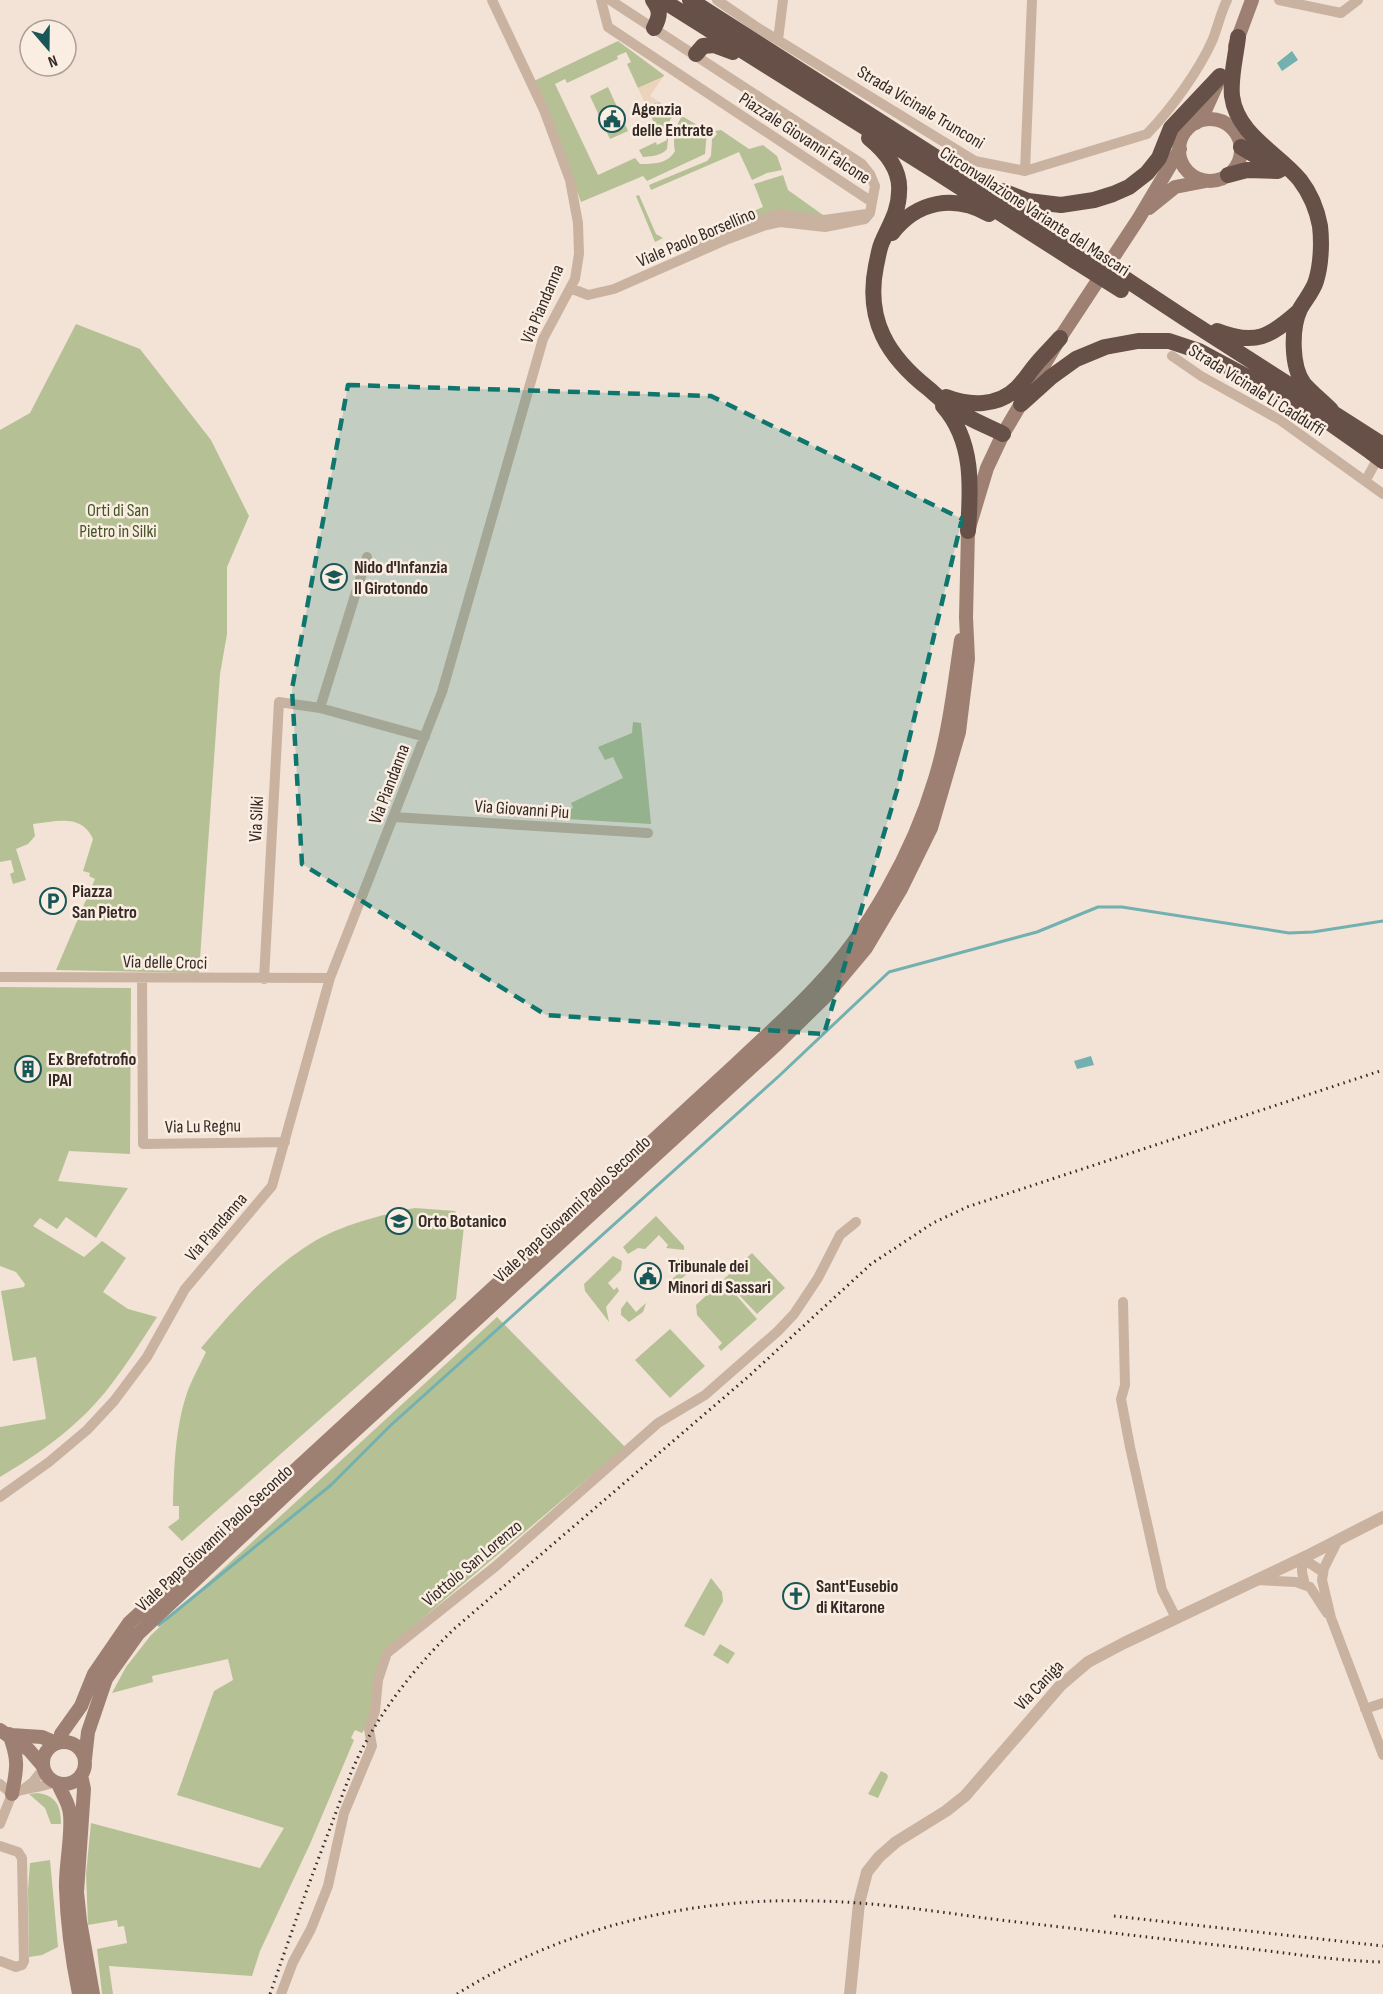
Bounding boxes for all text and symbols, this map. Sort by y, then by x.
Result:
north arrow [18,18,78,78]
text: N [45,50,60,71]
street label: Strada Vicinale Trunconi [853,61,988,154]
street label: Piazzale Giovanni Falcone [735,88,874,189]
place label: Agenzia delle Entrate [631,99,713,141]
public building icon: Agenzia delle Entrate [597,104,627,134]
street label: Circonvallazione Variante del Mascari [936,142,1134,281]
street label: Viale Paolo Borsellino [634,203,759,272]
street label: Via Piandanna [516,262,568,347]
street label: Strada Vicinale Li Cadduffi [1185,340,1329,441]
park label: Orti di San Pietro in Silki [79,500,157,542]
place label: Nido d'Infanzia Il Girotondo [354,557,448,599]
school or university icon: Nido d'Infanzia Il Girotondo [319,562,349,592]
street label: Via Piandanna [365,741,414,827]
street label: Via Silki [245,796,268,842]
street label: Via Giovanni Piu [474,796,570,823]
place label: Piazza San Pietro [72,881,137,923]
parking icon: Piazza San Pietro [38,886,68,916]
street label: Via delle Croci [123,951,207,974]
place label: Ex Brefotrofio IPAI [48,1049,136,1091]
building icon: Ex Brefotrofio IPAI [13,1054,43,1084]
street label: Via Lu Regnu [165,1115,241,1138]
street label: Viale Papa Giovanni Paolo Secondo [490,1131,655,1287]
street label: Via Piandanna [181,1189,252,1266]
school or university icon: Orto Botanico [384,1206,414,1236]
place label: Orto Botanico [418,1211,507,1232]
place label: Tribunale dei Minori di Sassari [668,1256,771,1298]
public building icon: Tribunale dei Minori di Sassari [633,1261,663,1291]
street label: Viale Papa Giovanni Paolo Secondo [132,1460,297,1616]
street label: Viottolo San Lorenzo [418,1516,526,1611]
place label: Sant'Eusebio di Kitarone [816,1576,899,1618]
church icon: Sant'Eusebio di Kitarone [781,1581,811,1611]
street label: Via Caniga [1010,1656,1068,1715]

